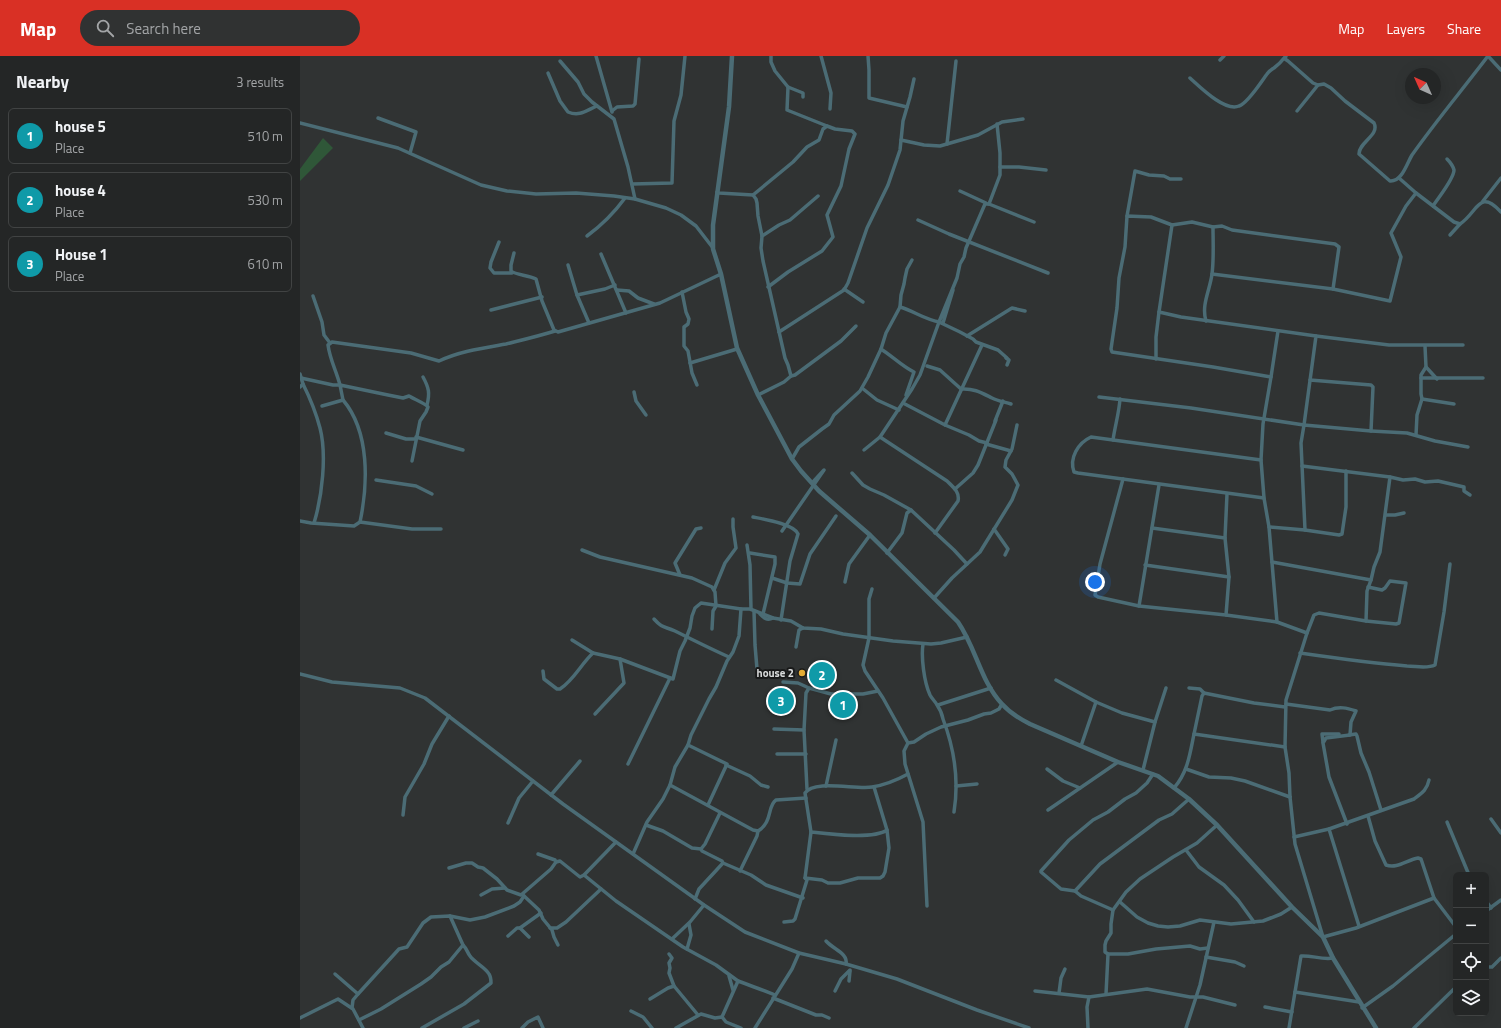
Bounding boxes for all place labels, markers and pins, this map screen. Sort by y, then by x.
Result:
pin: 2 [809,660,835,690]
place label: house 2 [757,665,794,681]
marker: house 2 [797,668,807,678]
pin: 3 [768,686,794,716]
pin: 1 [830,690,856,720]

